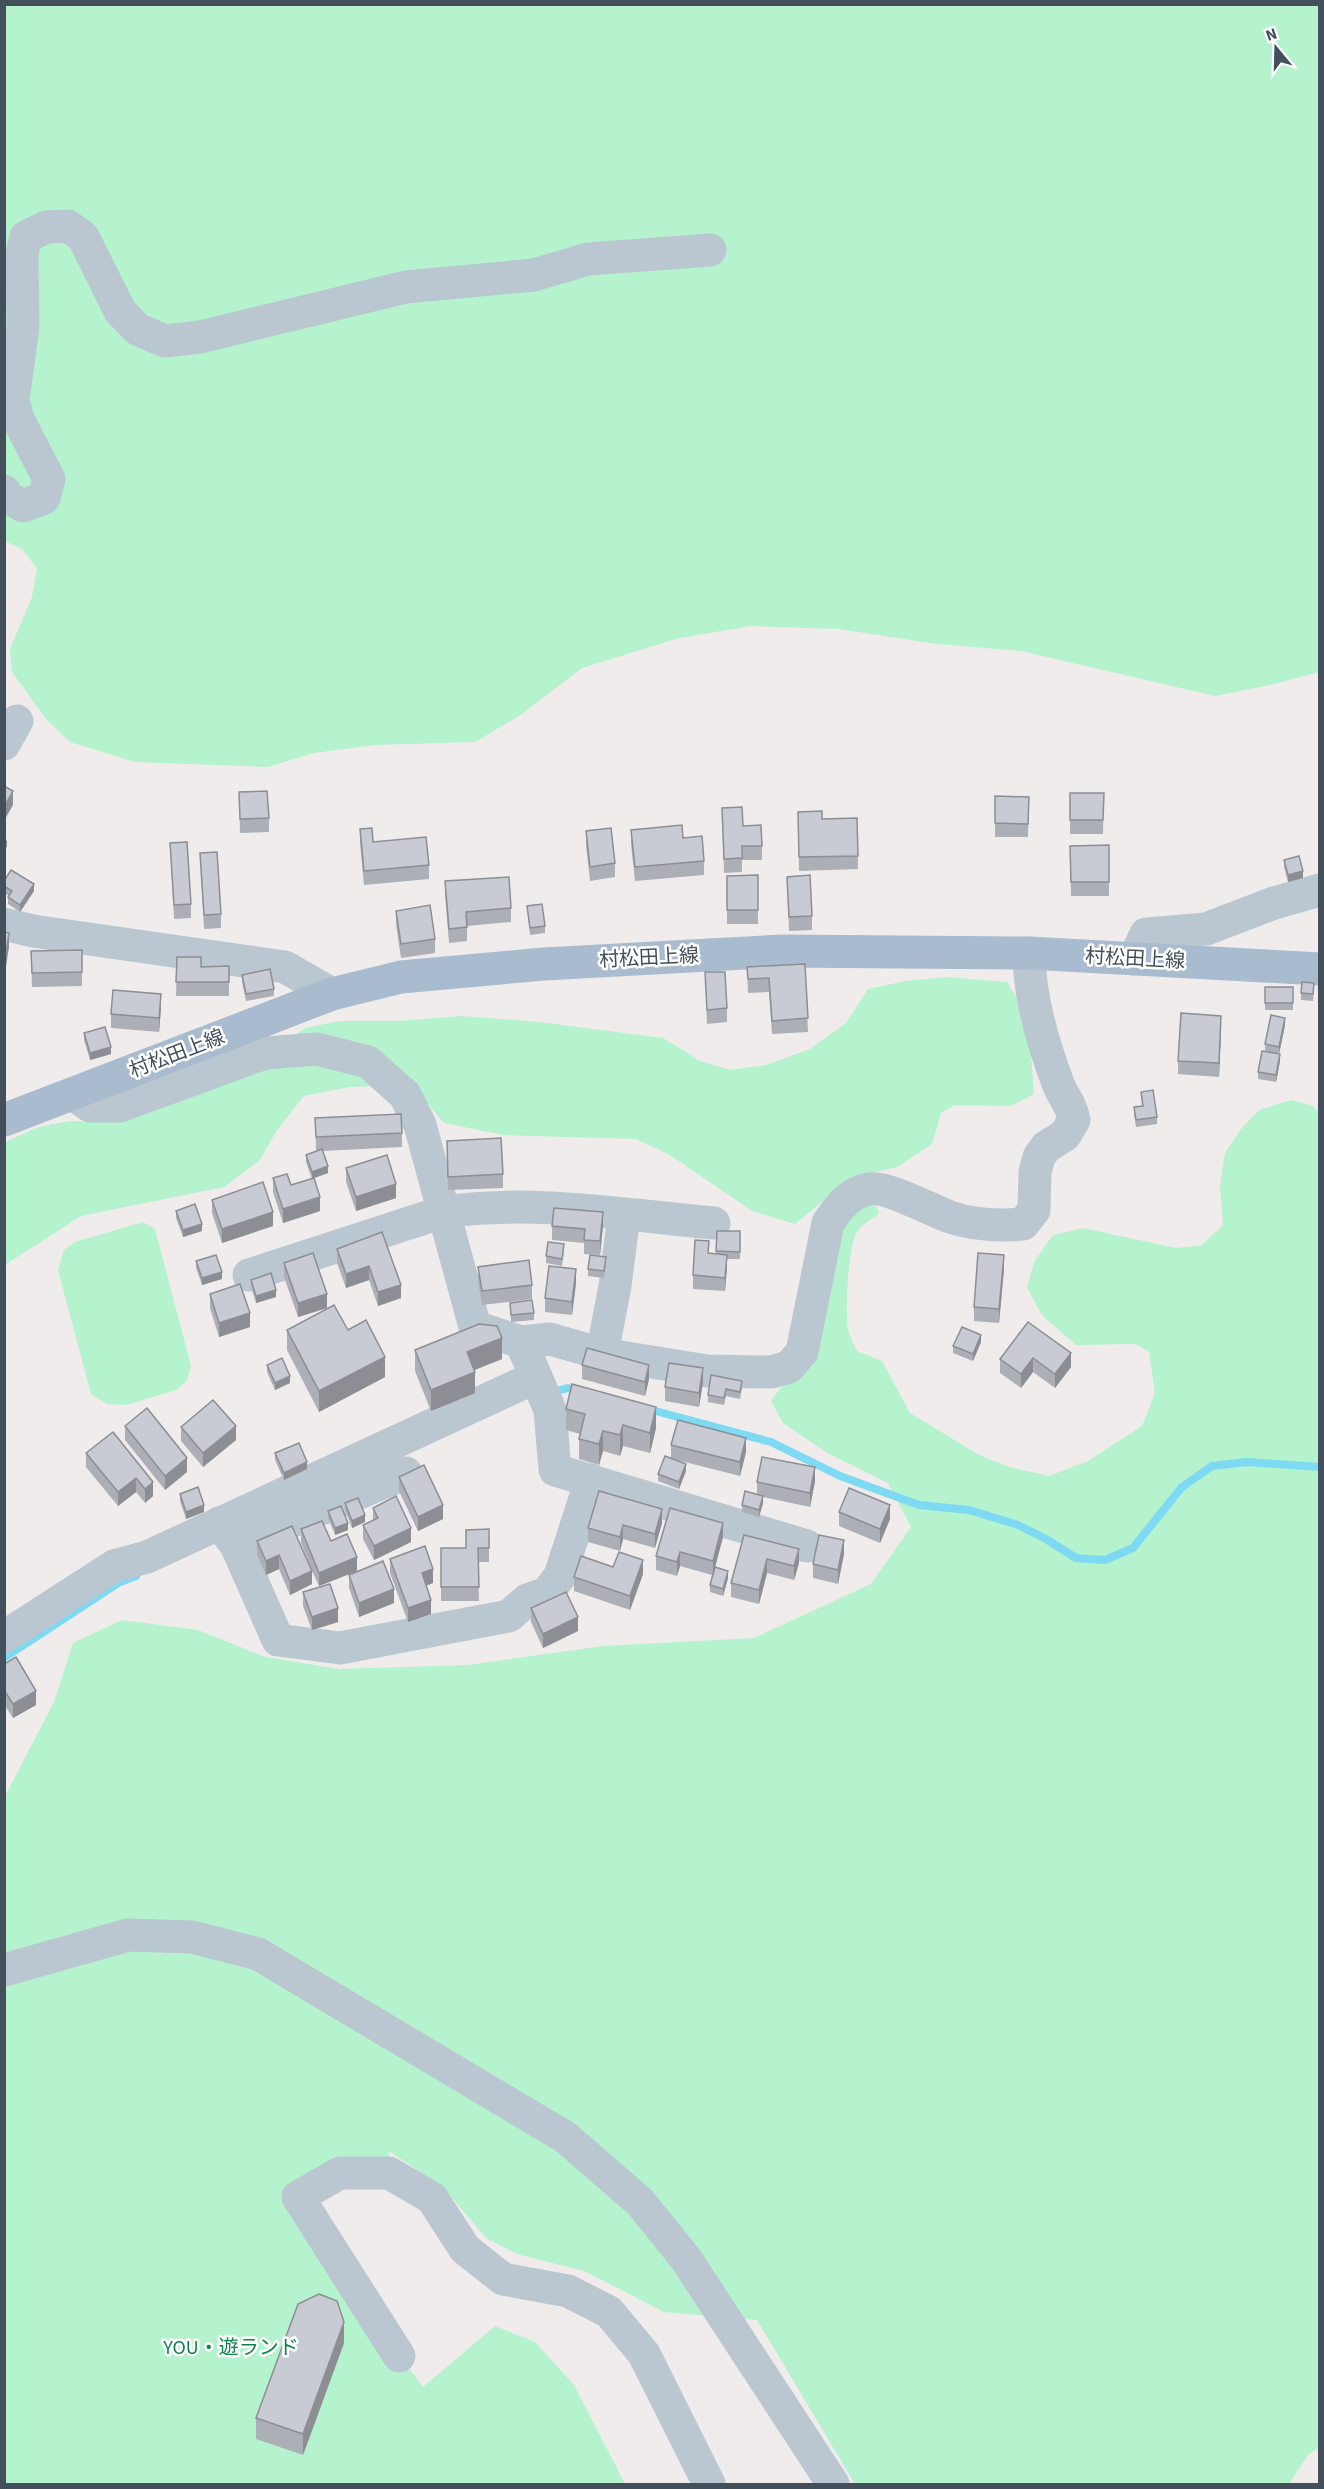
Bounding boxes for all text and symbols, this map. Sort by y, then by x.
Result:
north arrow [1246,18,1306,78]
text: N [1263,23,1280,47]
street label: 村松田上線 [598,941,700,975]
street label: 村松田上線 [1084,942,1186,976]
street label: 村松田上線 [125,1023,229,1085]
park label: YOU・遊ランド [162,2334,299,2362]

